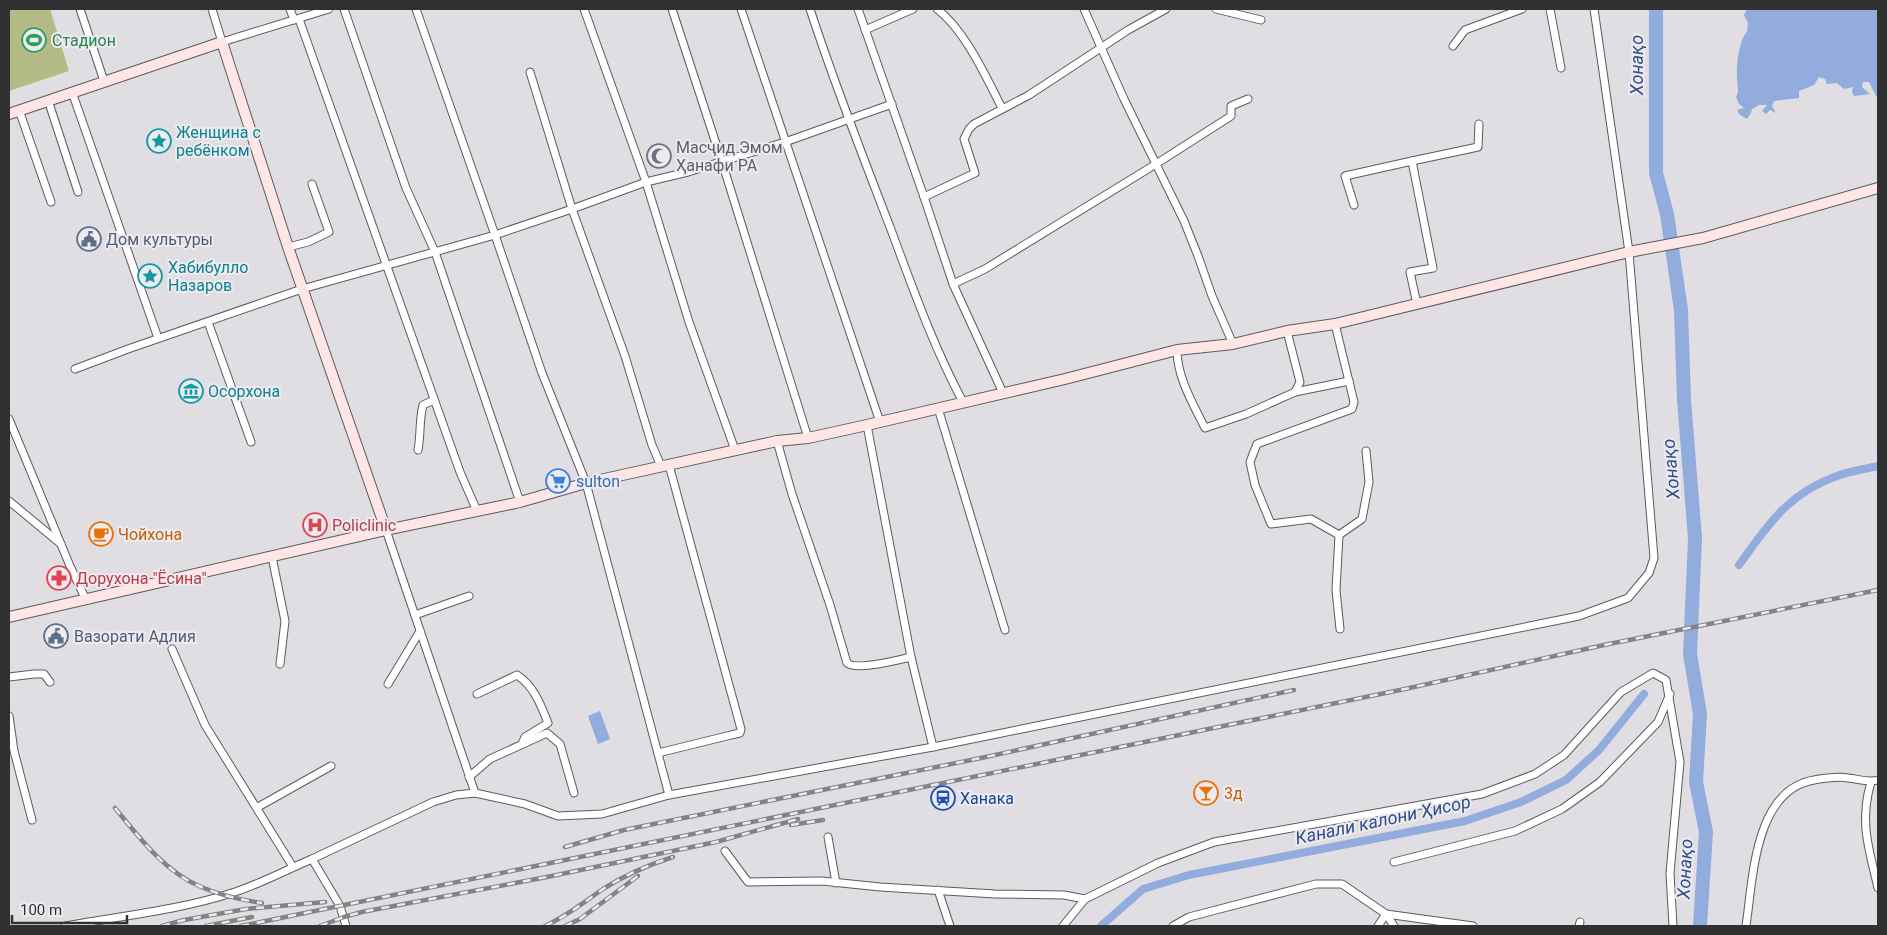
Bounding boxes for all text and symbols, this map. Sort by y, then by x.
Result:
sports icon: Стадион [21,27,47,53]
place label: Стадион [52,31,116,50]
water label: Хонақо [1626,35,1647,96]
place label: Женщина с ребёнком [176,123,261,160]
place icon: Женщина с ребёнком [146,128,172,154]
place label: Масҷид Эмом Ҳанафи РА [676,138,783,175]
mosque icon: Масҷид Эмом Ҳанафи РА [646,143,672,169]
public building icon: Дом культуры [76,226,102,252]
place label: Дом культуры [106,230,213,249]
place label: Хабибулло Назаров [168,258,248,295]
place icon: Хабибулло Назаров [137,263,163,289]
museum icon: Осорхона [178,378,204,404]
place label: Осорхона [208,382,280,401]
water label: Хонақо [1657,438,1684,501]
supermarket icon: sulton [545,468,571,494]
place label: sulton [576,472,620,491]
hospital icon: Policlinic [302,512,328,538]
place label: Policlinic [332,516,396,535]
cafe icon: Чойхона [88,521,114,547]
place label: Чойхона [118,525,182,544]
pharmacy icon: Дорухона "Ёсина" [46,565,72,591]
place label: Дорухона "Ёсина" [76,569,207,588]
public building icon: Вазорати Адлия [43,623,69,649]
place label: Вазорати Адлия [74,627,196,646]
bar icon: 3д [1193,780,1219,806]
place label: 3д [1224,784,1243,803]
station icon: Ханака [930,785,956,811]
place label: Ханака [960,789,1014,808]
water label: Канали калони Ҳисор [1293,791,1472,848]
water label: Хонақо [1672,838,1697,901]
scale bar [12,892,128,924]
text: 100 m [20,901,62,919]

